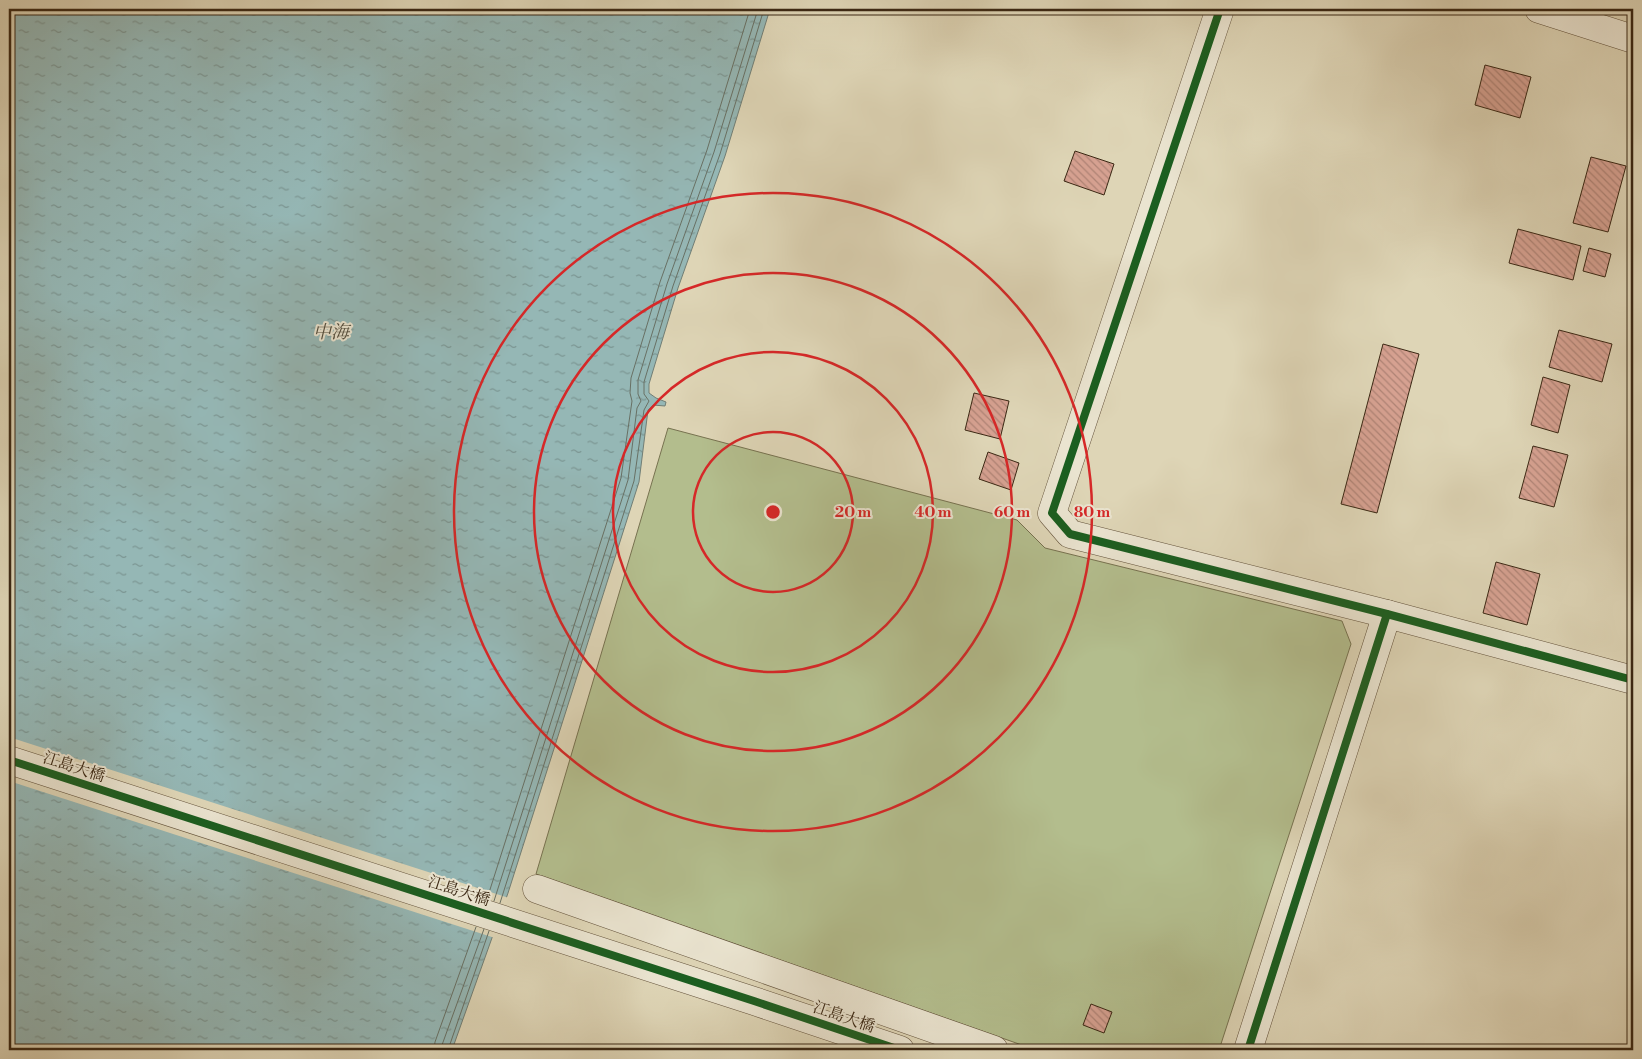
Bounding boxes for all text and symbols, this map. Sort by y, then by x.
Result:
water label: 中海 [313,321,352,344]
centre of rings [764,503,782,521]
text: 20 m [835,503,872,522]
text: 40 m [914,503,952,522]
text: 60 m [994,503,1031,522]
text: 80 m [1074,503,1111,522]
street label: 江島大橋 [40,748,108,786]
street label: 江島大橋 [425,872,493,910]
street label: 江島大橋 [810,997,878,1037]

